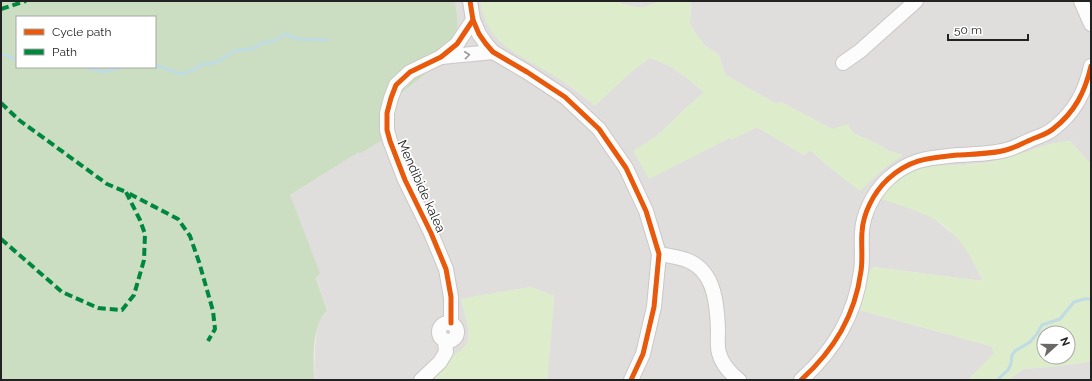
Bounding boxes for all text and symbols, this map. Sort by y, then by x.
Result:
legend [16,16,156,68]
scale bar [948,16,1028,42]
text: 50 m [954,23,982,37]
text: Cycle path [52,25,111,39]
text: Path [52,45,77,59]
one-way arrow [464,50,470,59]
street label: Mendibide kalea [394,138,449,235]
north arrow [1036,325,1076,365]
text: N [1057,335,1072,348]

